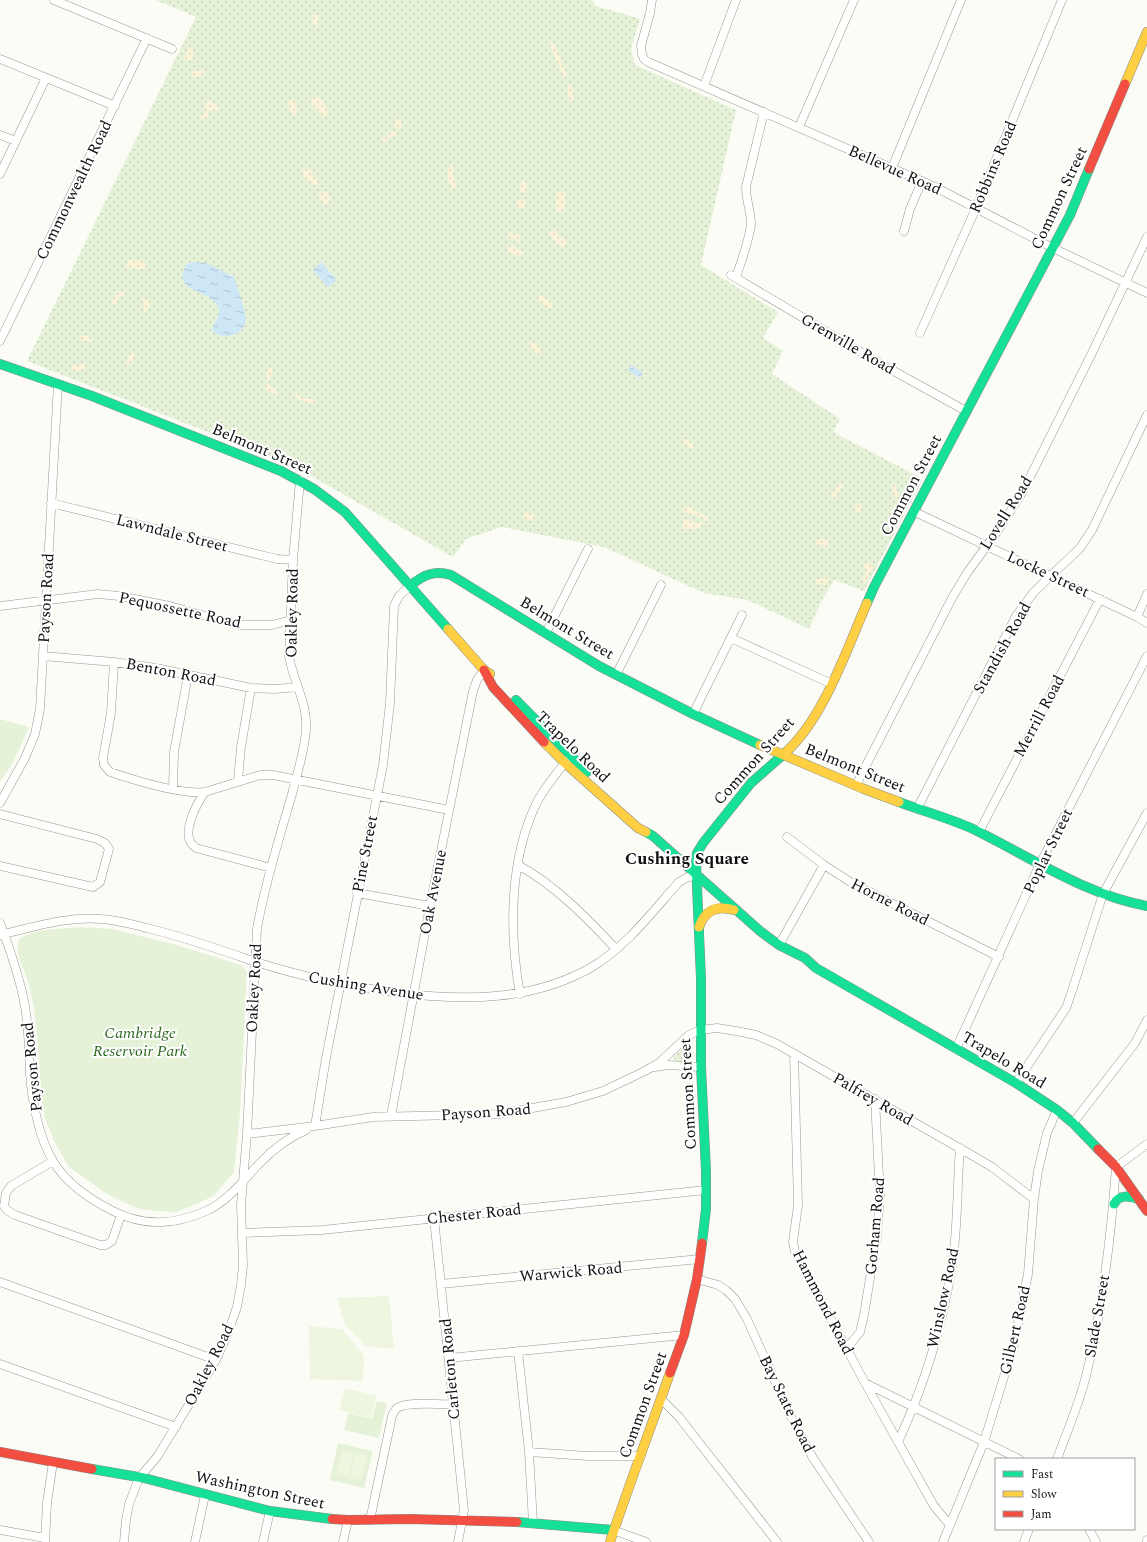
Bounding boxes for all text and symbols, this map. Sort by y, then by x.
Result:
street label: Commonwealth Road [30,116,118,264]
street label: Robbins Road [963,117,1023,217]
street label: Bellevue Road [844,139,946,201]
street label: Common Street [1025,142,1094,254]
street label: Grenville Road [796,307,900,381]
street label: Belmont Street [208,417,316,481]
street label: Common Street [874,430,948,540]
street label: Lovell Road [974,471,1038,555]
street label: Lawndale Street [114,508,231,559]
street label: Locke Street [1003,544,1094,604]
street label: Payson Road [32,552,60,644]
street label: Oakley Road [279,568,305,658]
street label: Pequossette Road [117,585,244,635]
street label: Belmont Street [515,590,619,666]
street label: Standish Road [967,598,1037,698]
street label: Benton Road [124,651,218,693]
street label: Merrill Road [1007,670,1071,761]
street label: Trapelo Road [531,705,616,789]
street label: Common Street [708,711,801,811]
street label: Belmont Street [801,737,909,799]
street label: Poplar Street [1017,804,1079,898]
street label: Pine Street [346,813,384,895]
district label: Cushing Square [625,846,749,872]
street label: Oak Avenue [413,847,453,937]
street label: Horne Road [847,872,933,932]
street label: Oakley Road [240,943,268,1033]
street label: Cushing Avenue [307,965,425,1007]
street label: Payson Road [15,1021,49,1113]
park label: Cambridge Reservoir Park [93,1021,188,1063]
street label: Trapelo Road [957,1025,1051,1095]
street label: Common Street [673,1037,703,1150]
street label: Palfrey Road [828,1066,918,1132]
street label: Payson Road [440,1097,532,1127]
street label: Gorham Road [859,1176,891,1276]
street label: Chester Road [425,1197,523,1231]
street label: Hammond Road [786,1245,860,1359]
street label: Winslow Road [921,1245,965,1350]
street label: Warwick Road [519,1256,624,1288]
street label: Slade Street [1078,1272,1116,1359]
street label: Gilbert Road [993,1283,1037,1377]
street label: Carleton Road [434,1317,466,1421]
street label: Oakley Road [178,1320,240,1410]
street label: Common Street [613,1348,673,1462]
street label: Bay State Road [753,1351,821,1457]
legend [995,1458,1135,1530]
street label: Washington Street [193,1465,327,1516]
text: Fast [1031,1465,1053,1484]
text: Slow [1031,1485,1057,1504]
text: Jam [1031,1505,1052,1524]

